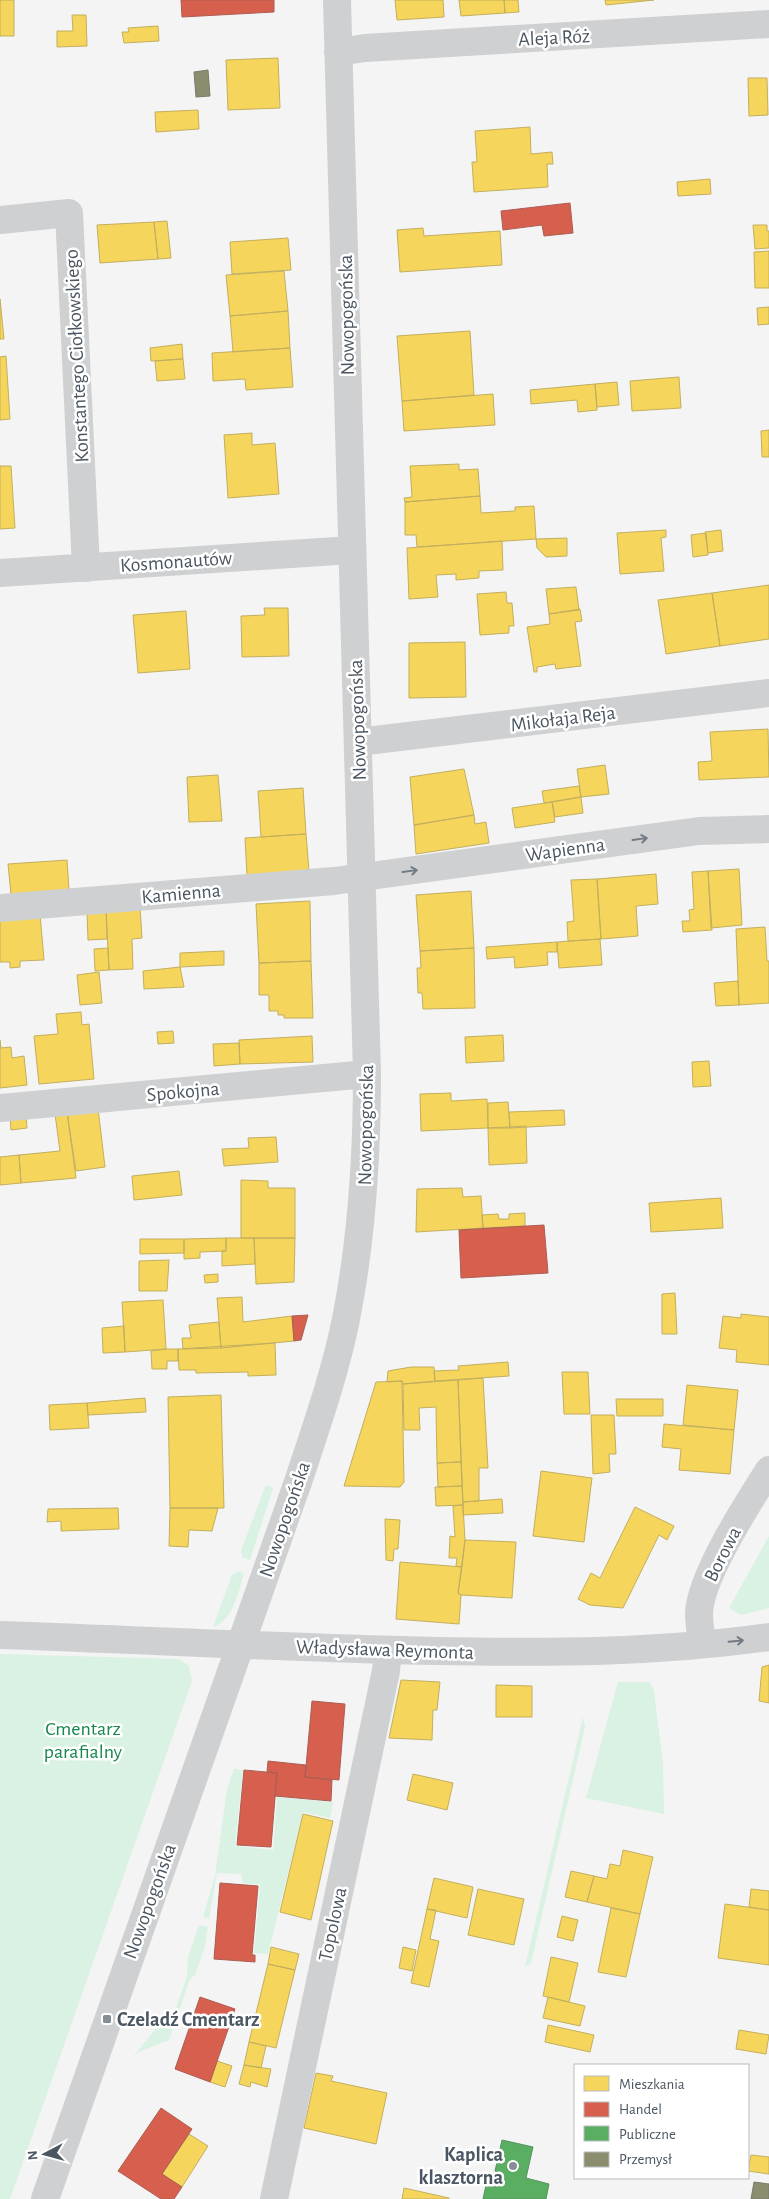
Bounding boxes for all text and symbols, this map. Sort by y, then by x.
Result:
street label: Aleja Róż [518,26,590,50]
street label: Konstantego Ciołkowskiego [61,249,93,463]
street label: Nowopogońska [336,254,358,376]
street label: Kosmonautów [119,548,233,576]
street label: Nowopogońska [346,659,370,781]
street label: Mikołaja Reja [509,703,617,735]
one-way arrow [632,834,648,844]
street label: Wapienna [524,835,606,865]
one-way arrow [401,866,417,876]
street label: Kamienna [141,881,222,907]
street label: Nowopogońska [355,1064,377,1186]
street label: Spokojna [146,1079,220,1105]
street label: Nowopogońska [256,1459,314,1580]
street label: Borowa [701,1524,745,1585]
one-way arrow [727,1636,743,1646]
street label: Władysława Reymonta [296,1637,474,1663]
park label: Cmentarz parafialny [44,1719,123,1762]
street label: Nowopogońska [120,1841,180,1962]
street label: Topolowa [315,1885,351,1963]
place label: Czeladź Cmentarz [117,2010,260,2030]
marker: Czeladź Cmentarz [101,2013,113,2025]
legend [574,2064,749,2179]
text: Mieszkania [619,2077,685,2092]
text: Handel [619,2102,662,2117]
text: Publiczne [619,2127,676,2142]
north arrow [20,2129,70,2179]
place label: Kaplica klasztorna [419,2145,503,2188]
text: N [26,2150,41,2161]
text: Przemysł [619,2152,672,2167]
marker: Kaplica klasztorna [507,2160,519,2172]

